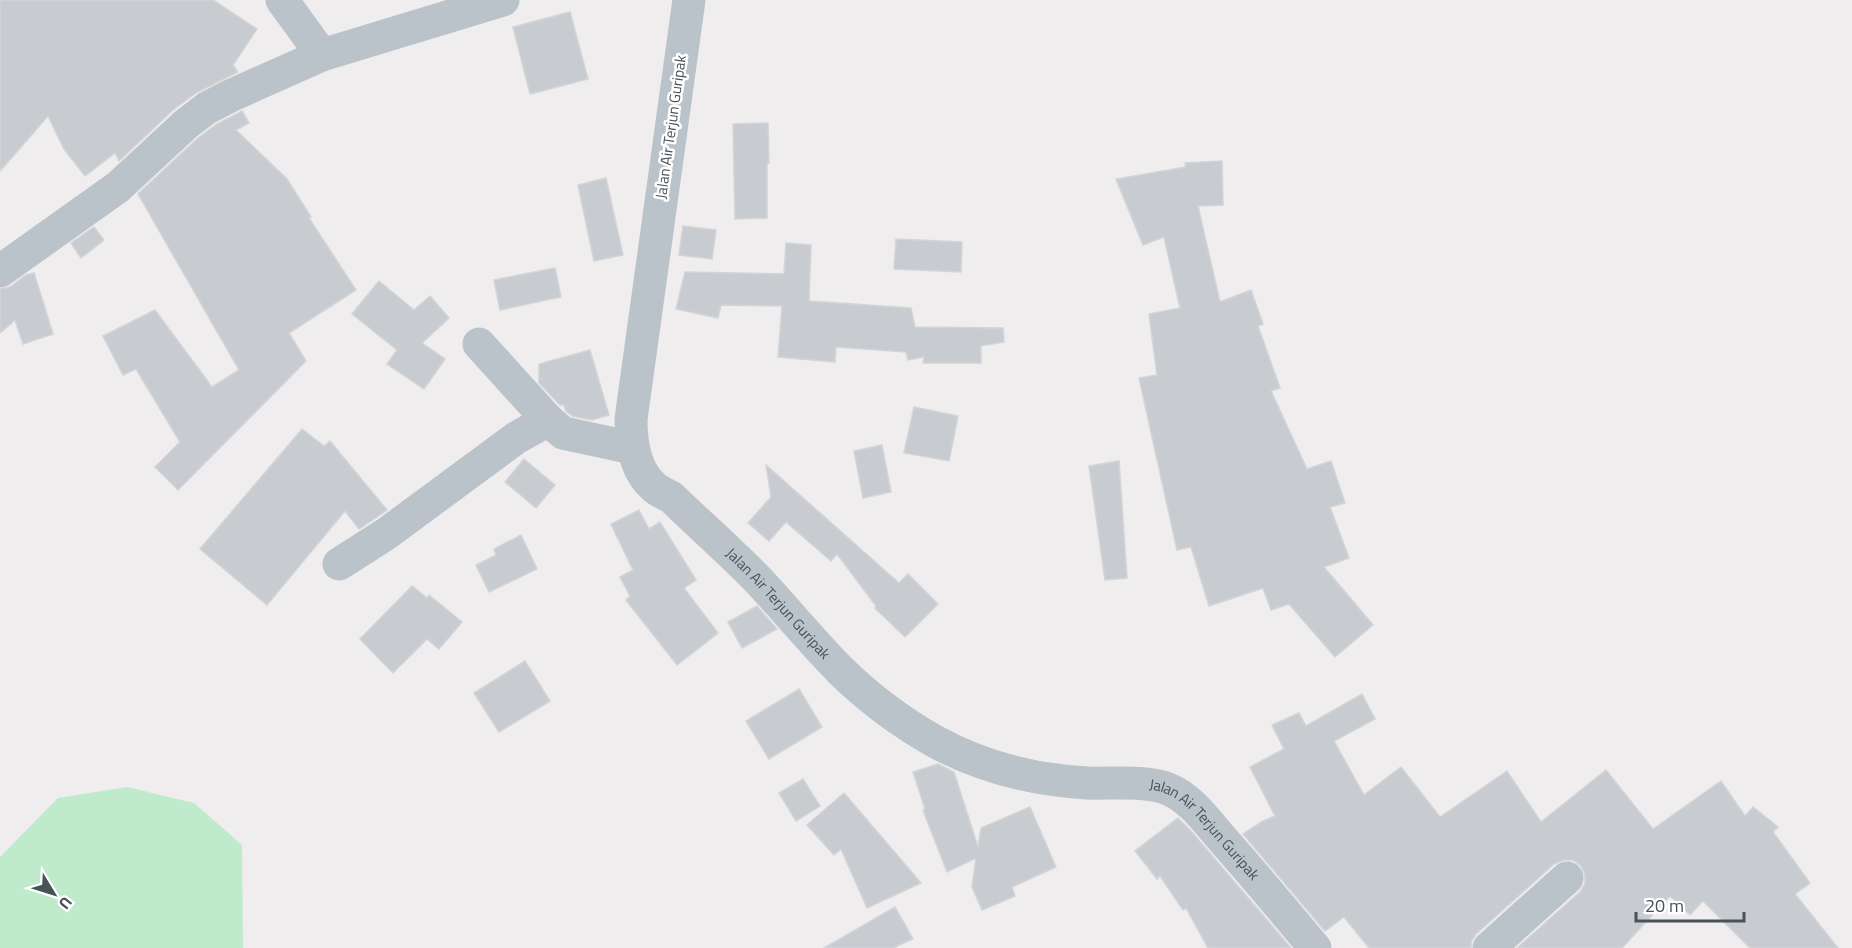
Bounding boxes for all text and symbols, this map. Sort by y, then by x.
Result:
street label: Jalan Air Terjun Guripak [649,53,692,200]
street label: Jalan Air Terjun Guripak [721,542,836,664]
street label: Jalan Air Terjun Guripak [1148,772,1265,885]
north arrow [24,864,84,924]
scale bar [1636,885,1744,923]
text: U [53,892,78,915]
text: 20 m [1645,892,1684,919]

